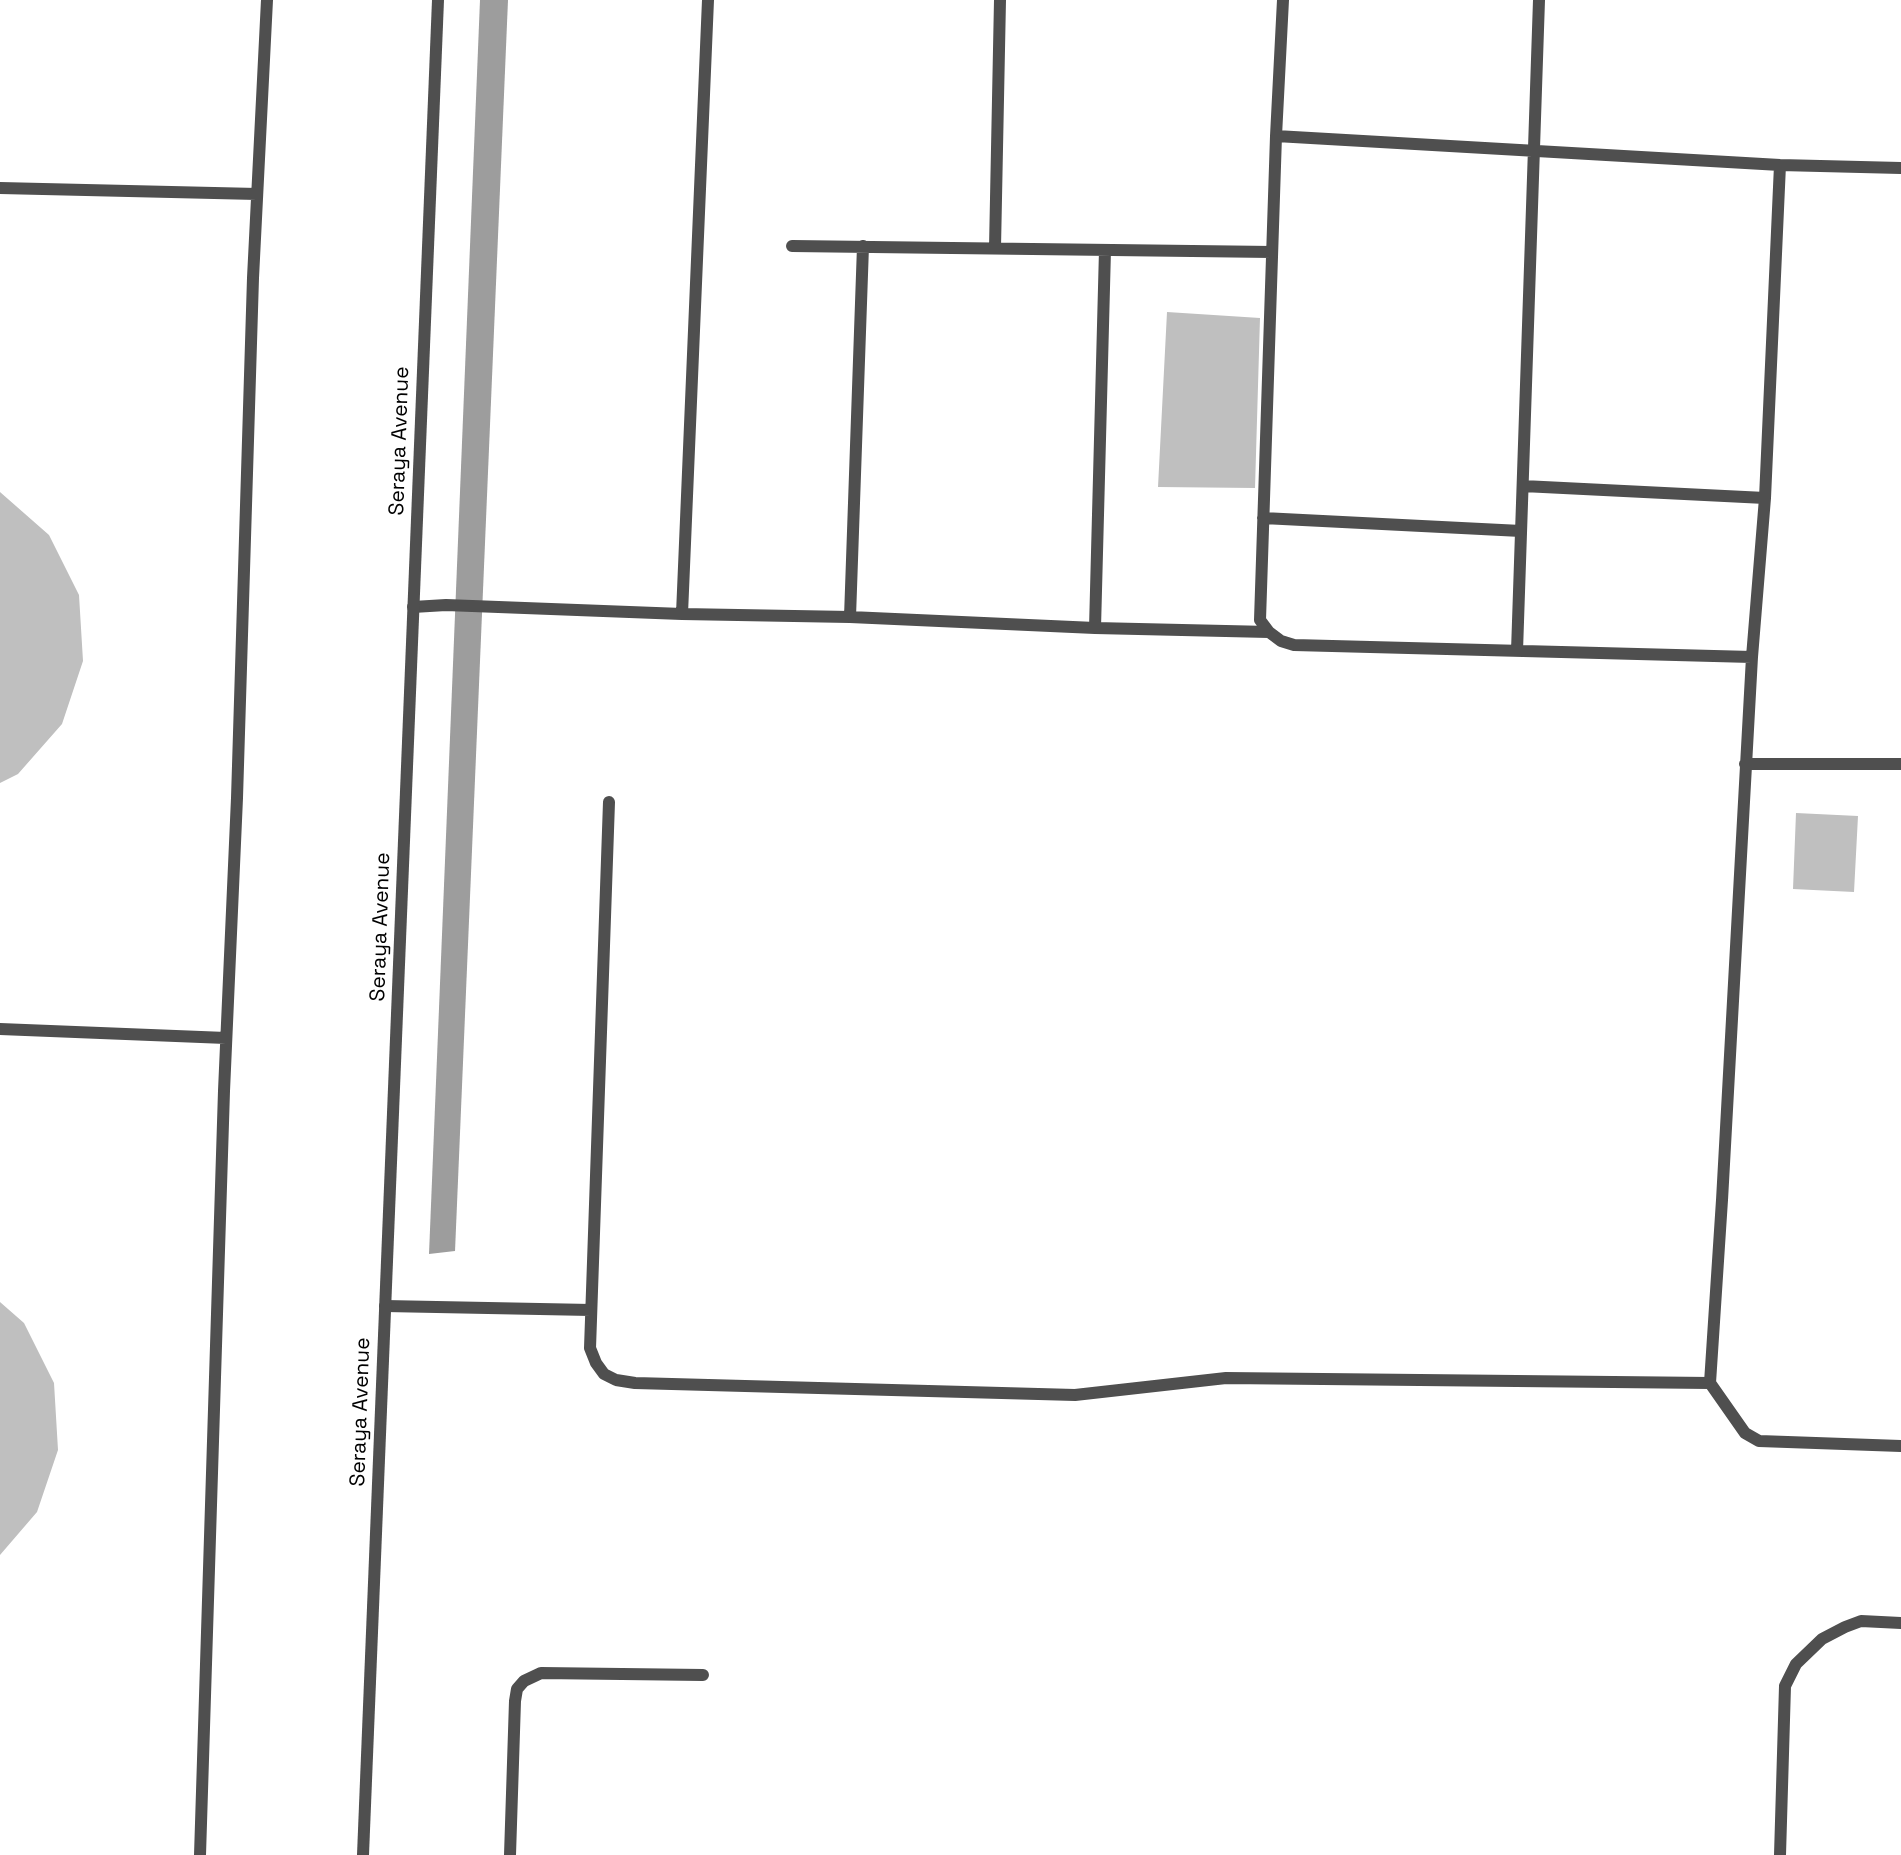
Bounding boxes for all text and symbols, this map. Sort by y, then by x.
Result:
street label: Seraya Avenue [385,366,415,516]
street label: Seraya Avenue [366,852,396,1002]
street label: Seraya Avenue [346,1337,376,1487]

